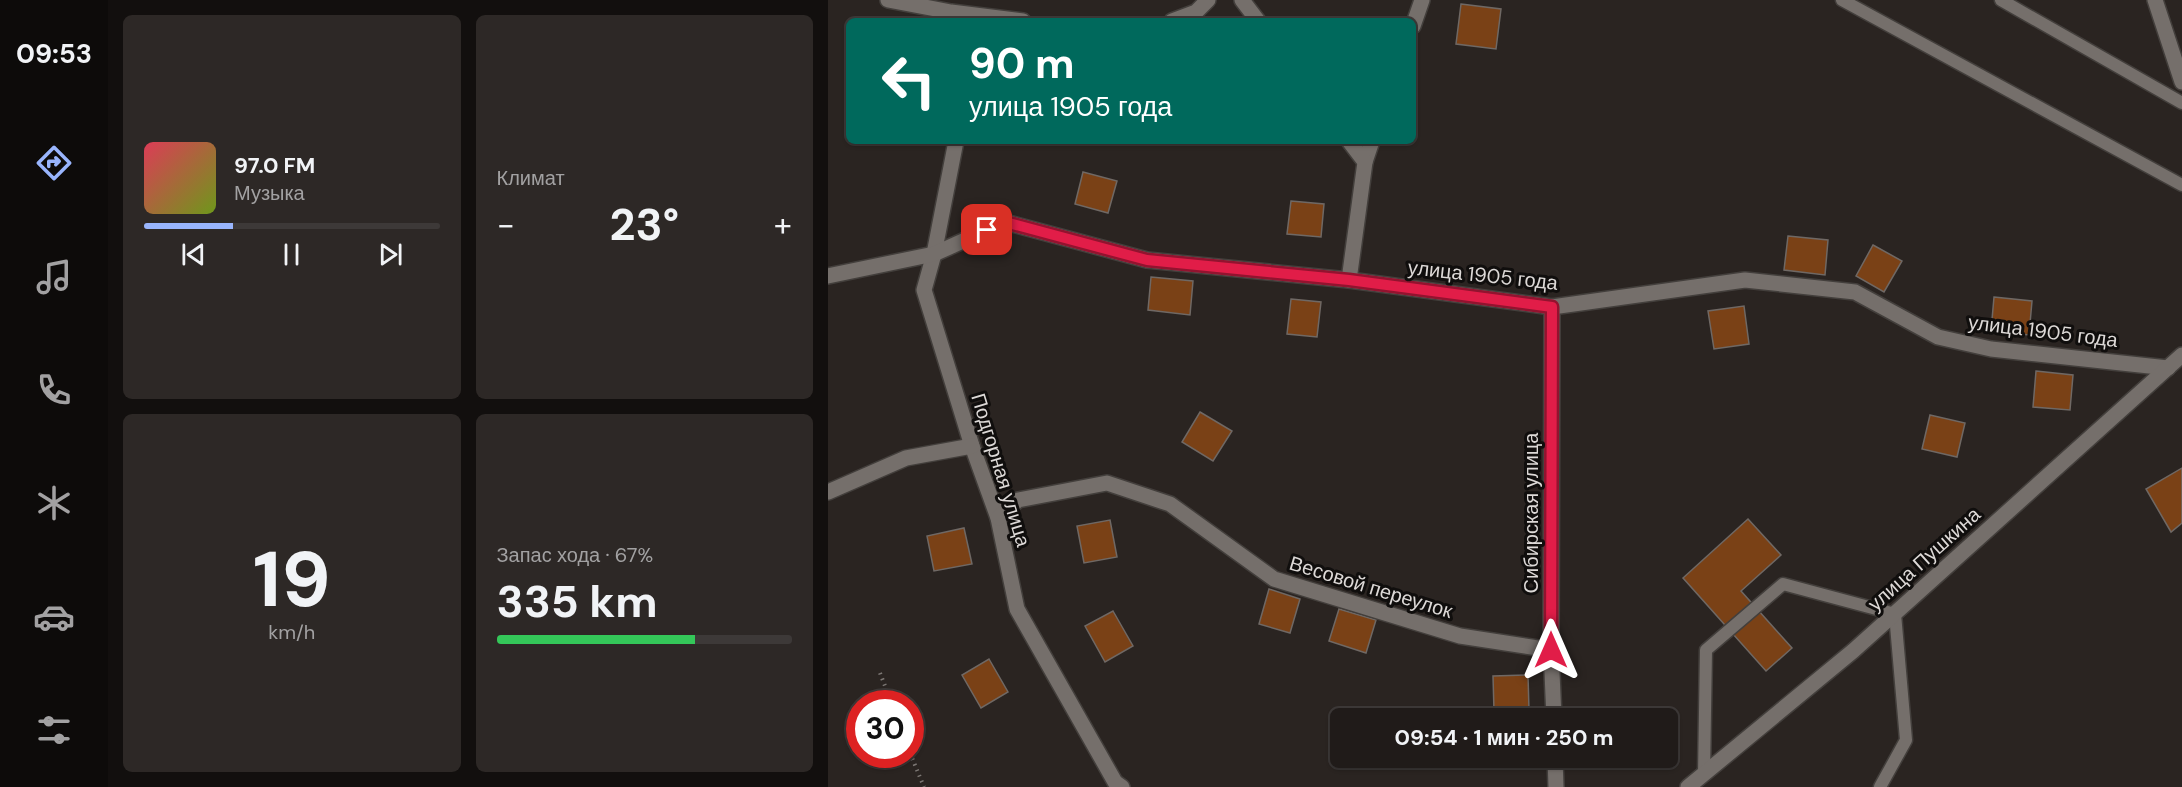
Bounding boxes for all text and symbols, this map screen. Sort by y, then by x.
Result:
text: 09:53 [16,36,92,71]
text: 90 m [969,36,1075,91]
icon: left [870,42,948,120]
text: улица 1905 года [969,89,1172,124]
icon: directions [33,142,75,184]
text: 97.0 FM [234,151,315,180]
text: Климат [497,165,565,191]
text: Музыка [234,180,305,206]
text: 23° [610,195,679,254]
text: − [497,203,515,246]
text: + [774,203,792,246]
pin [961,204,1012,255]
icon: arrive [970,213,1003,246]
icon: previous [177,238,210,271]
icon: pause [275,238,308,271]
icon: next [374,238,407,271]
street label: улица 1905 года [1407,254,1560,296]
icon: music [33,256,75,298]
street label: улица 1905 года [1967,309,2120,353]
icon: phone [33,369,75,411]
street label: Подгорная улица [965,390,1037,551]
street label: Сибирская улица [1518,432,1544,593]
icon: climate [33,482,75,524]
street label: улица Пушкина [1862,501,1986,616]
text: 19 [253,529,331,630]
text: Запас хода · 67% [497,542,653,568]
street label: Весовой переулок [1286,550,1456,624]
text: 335 km [497,572,658,631]
icon: car [33,596,75,638]
position arrow [1519,618,1583,682]
text: km/h [268,619,315,645]
speed limit sign: 30 [846,690,924,768]
icon: filters [33,709,75,751]
text: 09:54 · 1 мин · 250 m [1395,723,1613,752]

